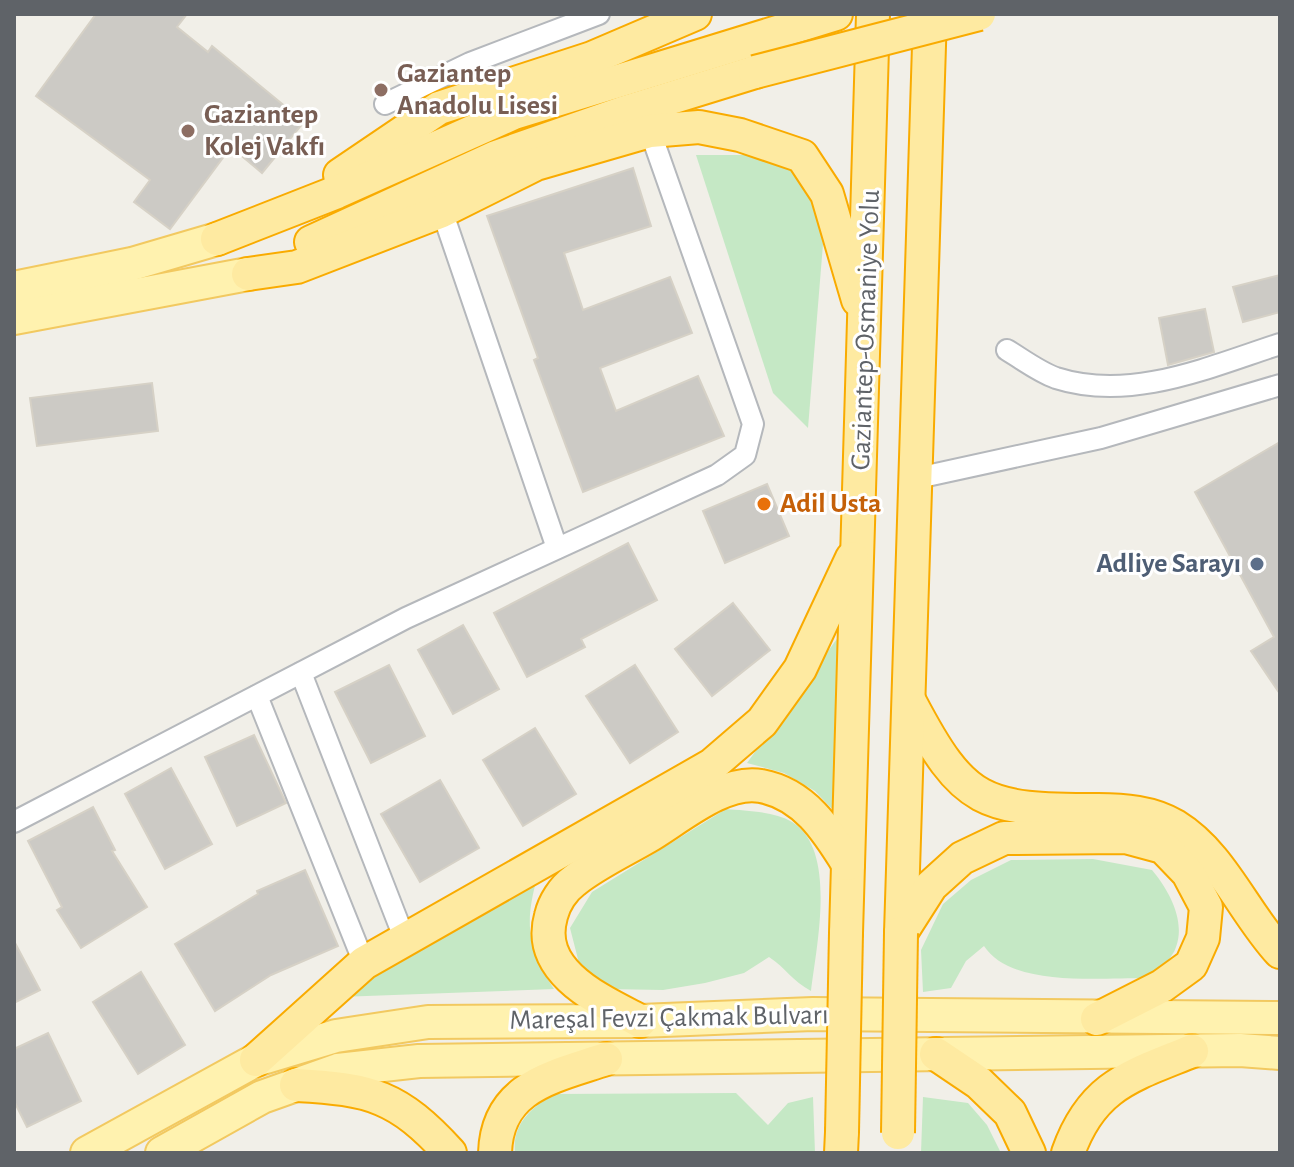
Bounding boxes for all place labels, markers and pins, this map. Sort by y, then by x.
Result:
place label: Gaziantep Anadolu Lisesi [397,60,558,120]
marker: Gaziantep Anadolu Lisesi [372,81,390,99]
place label: Gaziantep Kolej Vakfı [204,101,325,161]
marker: Gaziantep Kolej Vakfı [179,122,197,140]
place label: Adil Usta [780,490,882,518]
marker: Adil Usta [755,495,773,513]
place label: Adliye Sarayı [1096,550,1241,578]
marker: Adliye Sarayı [1248,555,1266,573]

